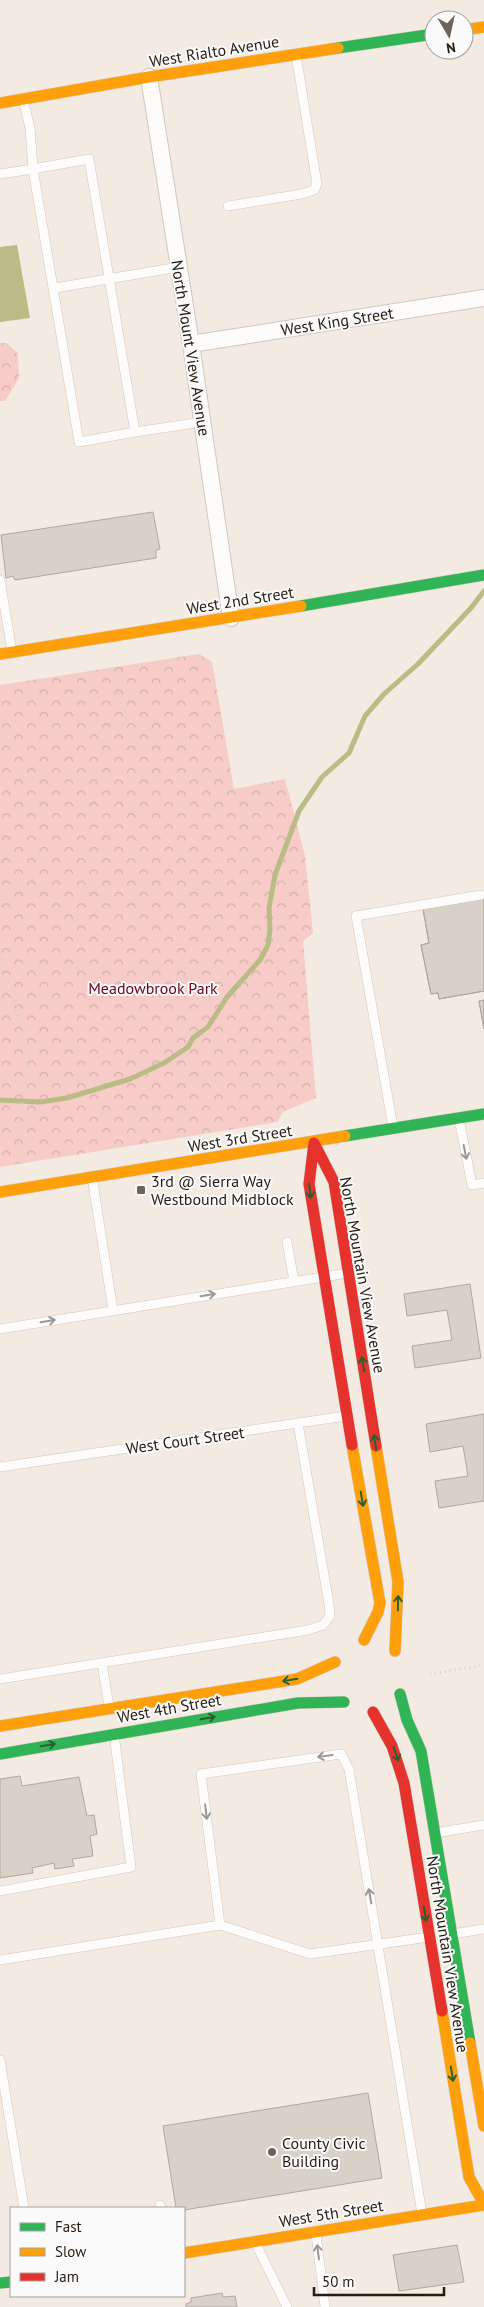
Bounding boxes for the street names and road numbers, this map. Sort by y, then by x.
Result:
street label: West Rialto Avenue [148,31,280,71]
street label: North Mount View Avenue [167,259,215,437]
street label: West King Street [279,302,395,340]
street label: West 2nd Street [185,582,296,618]
street label: West 3rd Street [187,1120,294,1156]
street label: North Mountain View Avenue [336,1175,390,1375]
street label: West Court Street [124,1422,246,1458]
street label: West 4th Street [115,1689,223,1727]
street label: North Mountain View Avenue [423,1854,473,2054]
street label: West 5th Street [277,2195,385,2231]

